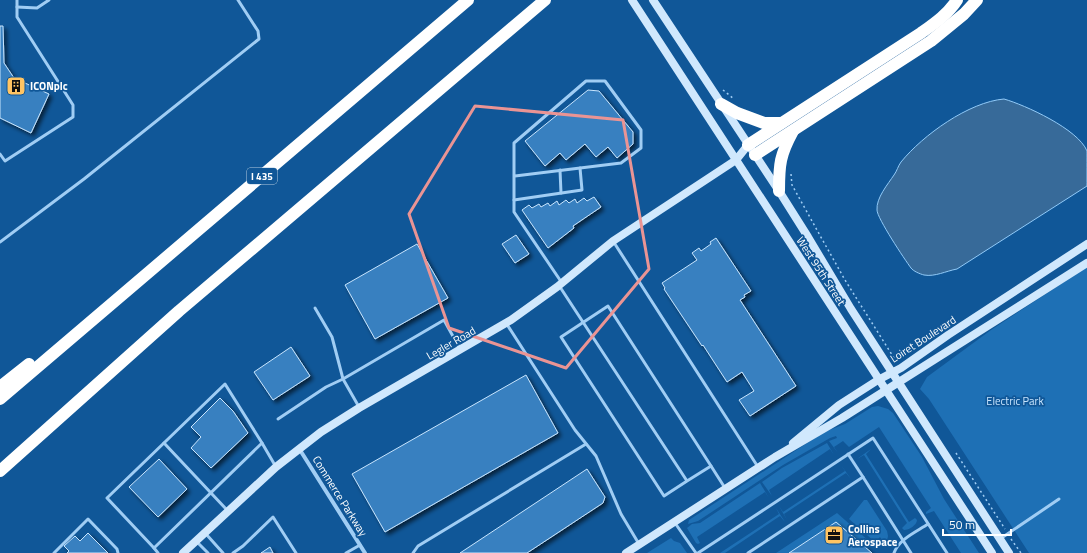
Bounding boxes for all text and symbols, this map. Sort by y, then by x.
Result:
building icon: ICONplc [5,75,27,97]
place label: ICONplc [30,78,68,94]
road number: I 435 [247,168,277,184]
street label: West 95th Street [793,233,849,309]
street label: Loiret Boulevard [887,312,959,366]
street label: Legler Road [423,322,479,364]
park label: Electric Park [986,393,1044,409]
street label: Commerce Parkway [309,453,372,540]
scale bar [943,511,1011,537]
text: 50 m [949,515,975,534]
place label: Collins Aerospace [848,521,898,550]
office icon: Collins Aerospace [823,524,845,546]

